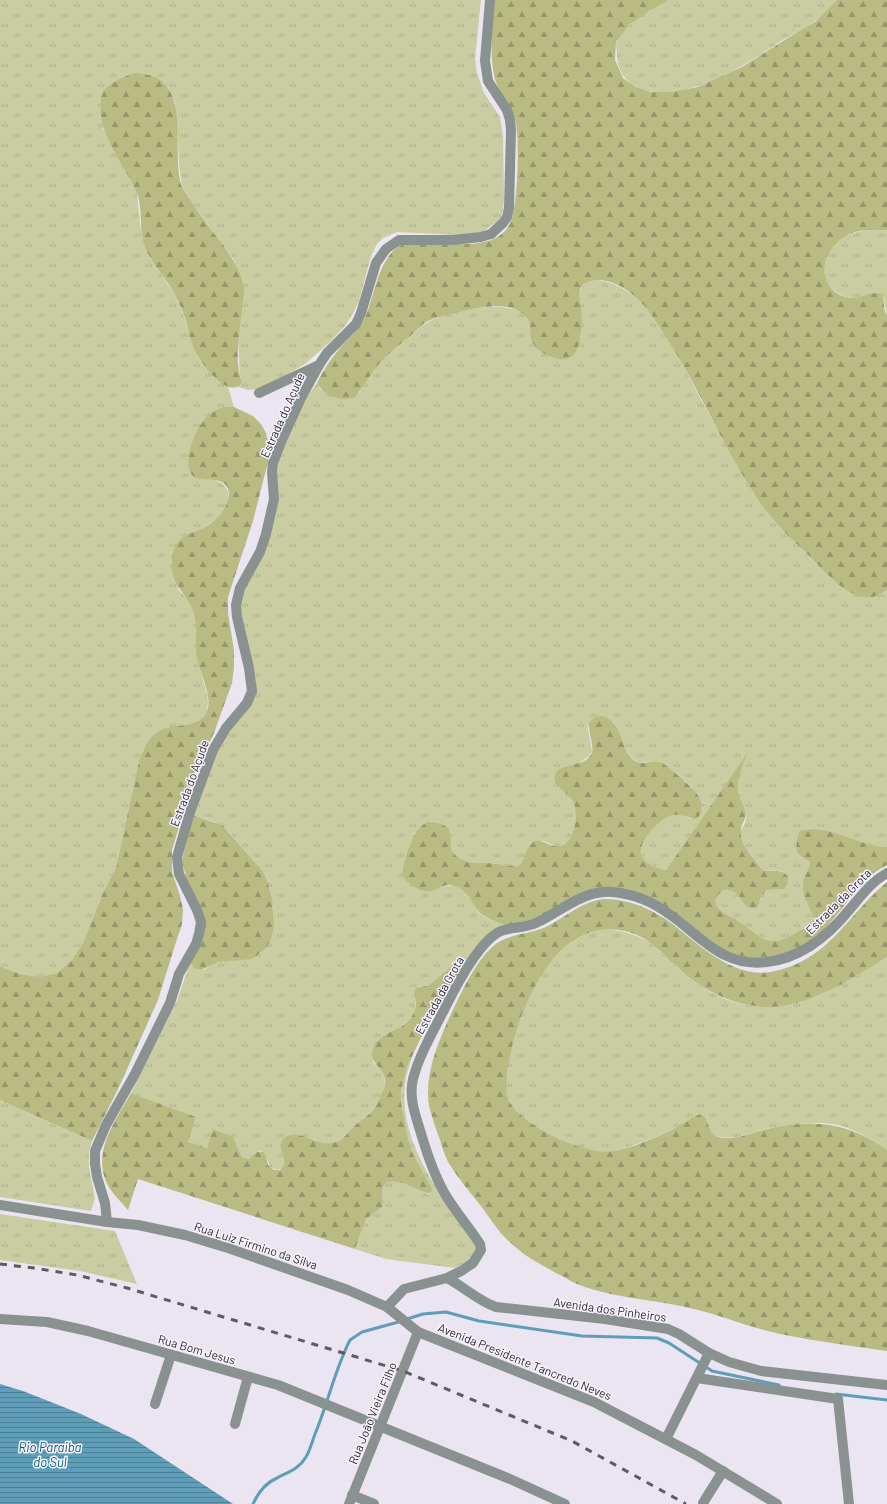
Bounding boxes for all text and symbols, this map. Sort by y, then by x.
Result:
street label: Estrada do Açude [257,370,307,460]
street label: Estrada do Açude [167,738,211,828]
street label: Estrada da Grota [802,865,874,937]
street label: Estrada da Grota [412,954,466,1036]
street label: Rua Luiz Firmino da Silva [193,1218,319,1272]
street label: Avenida dos Pinheiros [553,1294,668,1324]
street label: Avenida Presidente Tancredo Neves [436,1320,614,1402]
street label: Rua Bom Jesus [157,1331,238,1367]
street label: Rua João Vieira Filho [345,1360,399,1466]
water label: Rio Paraiba do Sul [19,1439,82,1470]

